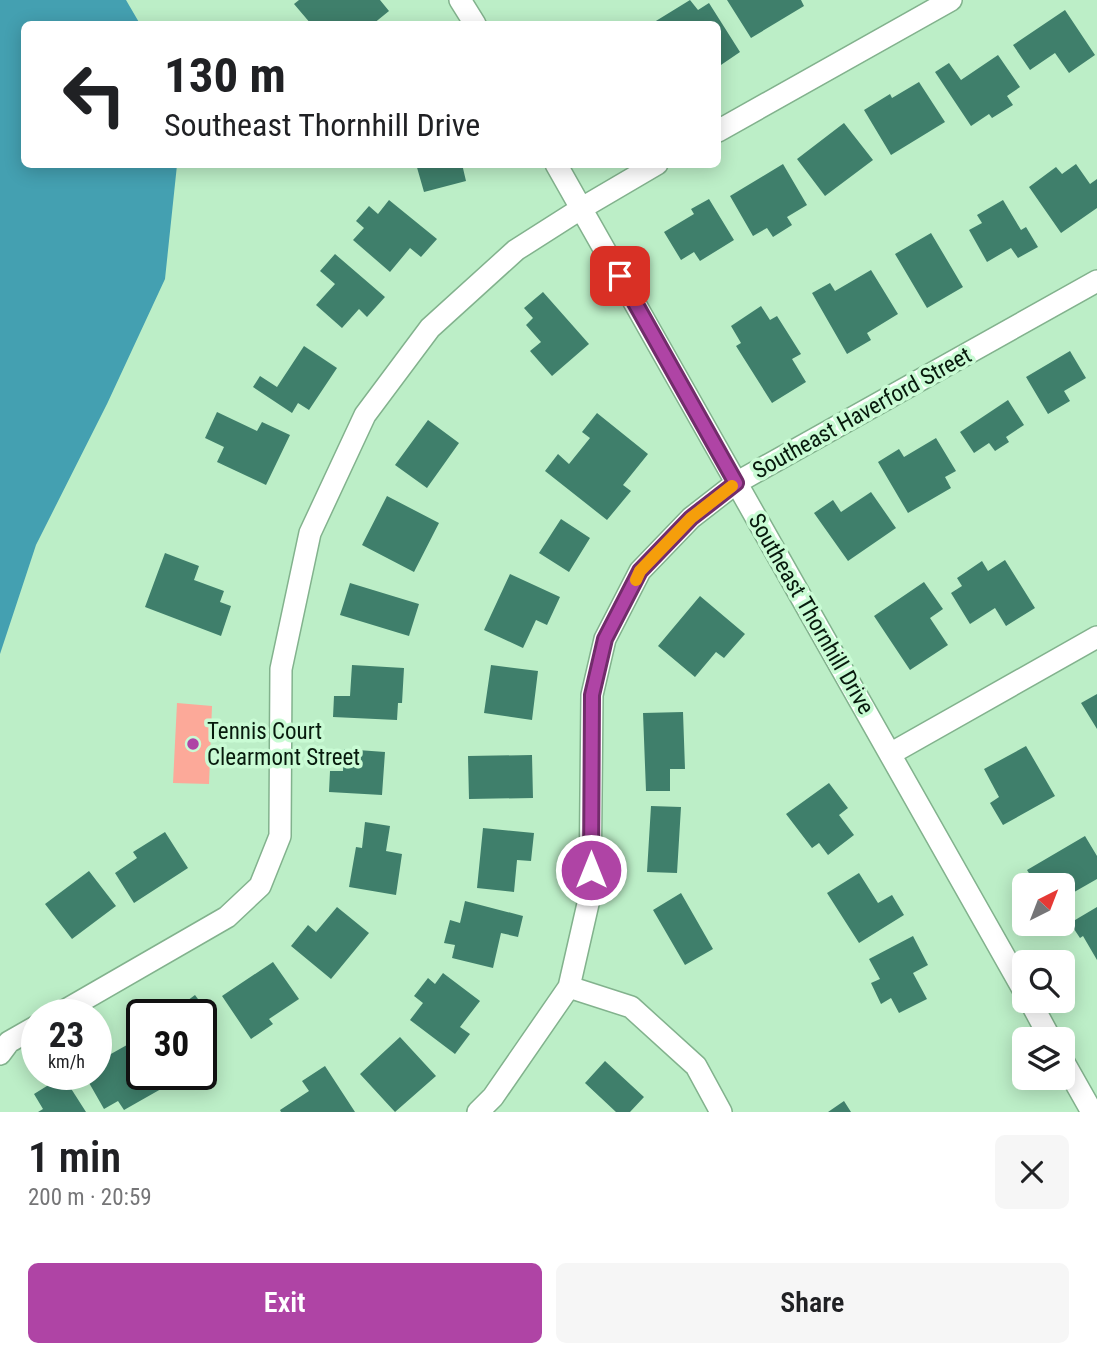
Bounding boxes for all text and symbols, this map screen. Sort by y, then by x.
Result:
text: 130 m [164,47,286,104]
icon: left [49,49,140,140]
text: Southeast Thornhill Drive [164,106,480,144]
pin [590,246,650,306]
icon: arrive [601,257,639,295]
street label: Southeast Haverford Street [748,342,976,484]
street label: Southeast Thornhill Drive [742,509,880,719]
place label: Tennis Court Clearmont Street [207,718,360,771]
marker: Tennis Court Clearmont Street [185,736,201,752]
position arrow [554,833,628,907]
north arrow [1012,873,1074,936]
map controls [1012,873,1075,1090]
button: search [1012,950,1075,1013]
speed limit sign: 30 [126,999,217,1090]
text: 23 [49,1015,84,1056]
button: layers [1012,1027,1075,1090]
text: km/h [48,1051,85,1072]
text: 1 min [28,1133,121,1182]
button: close [995,1135,1069,1209]
text: 200 m · 20:59 [28,1184,152,1211]
button: Exit [28,1263,542,1343]
button: Share [556,1263,1069,1343]

